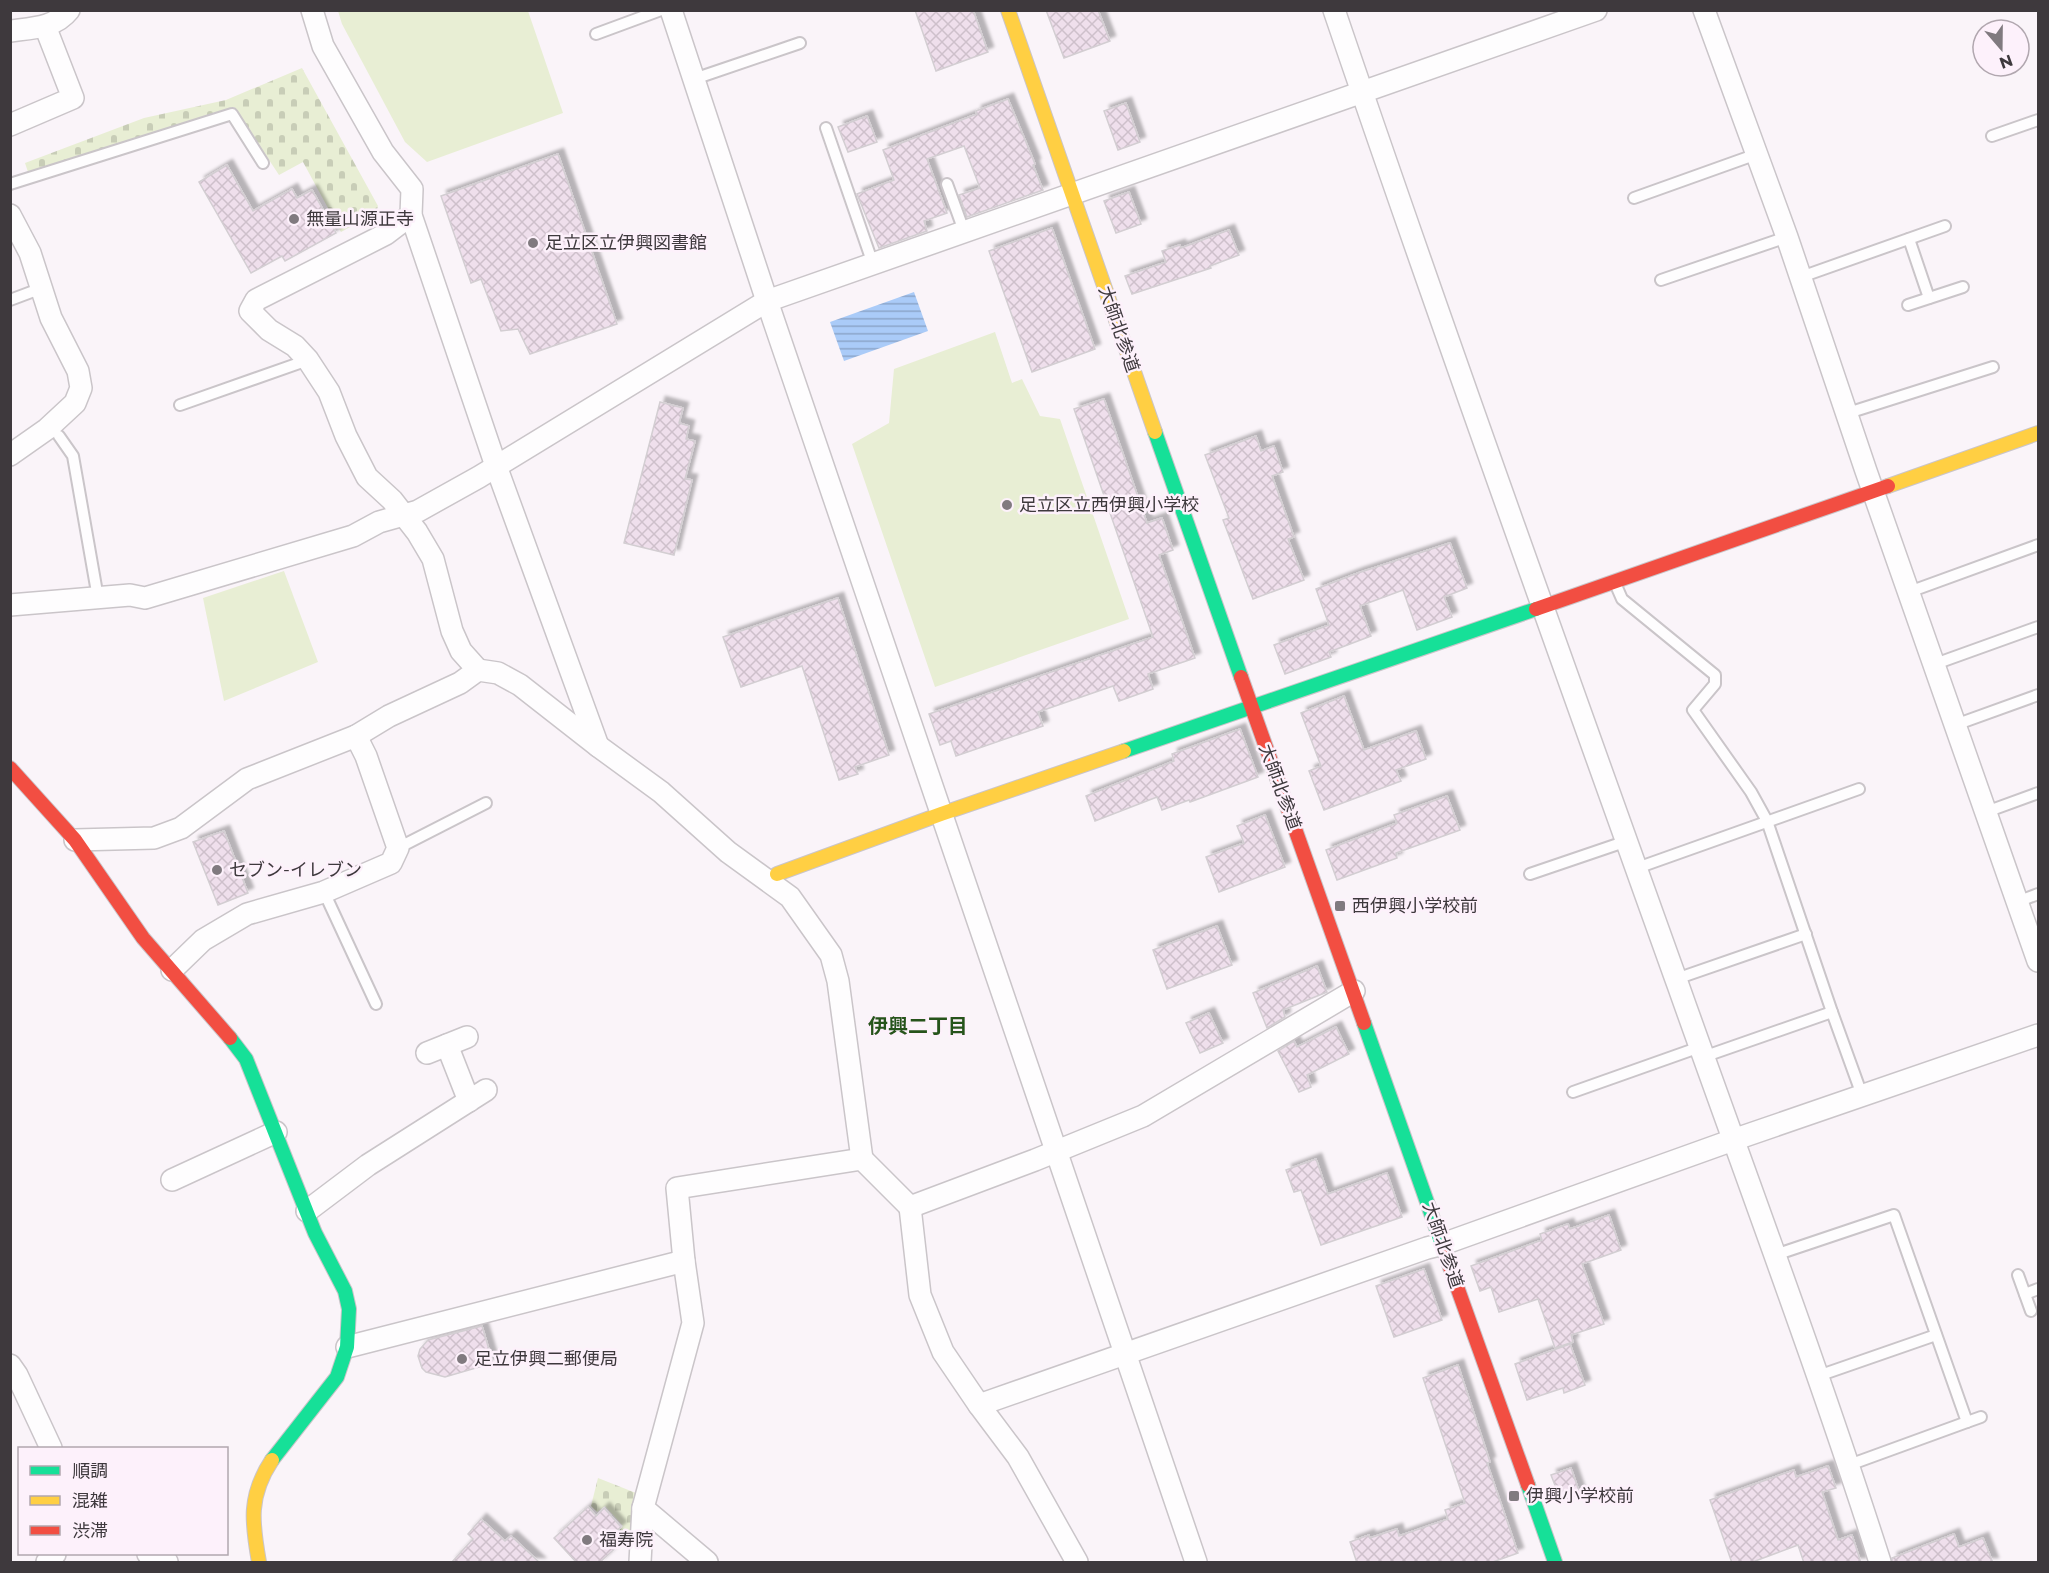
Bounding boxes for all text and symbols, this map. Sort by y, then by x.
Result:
north arrow [1971,18,2031,78]
text: N [1997,50,2015,73]
place label: 無量山源正寺 [306,208,414,230]
marker: 無量山源正寺 [287,212,301,226]
place label: 足立区立伊興図書館 [545,232,707,254]
marker: 足立区立伊興図書館 [526,236,540,250]
street label: 大師北参道 [1094,283,1144,375]
place label: 足立区立西伊興小学校 [1019,494,1199,516]
marker: 足立区立西伊興小学校 [1000,498,1014,512]
street label: 大師北参道 [1254,741,1306,833]
place label: セブン-イレブン [229,859,362,881]
marker: セブン-イレブン [210,863,224,877]
place label: 西伊興小学校前 [1352,895,1478,917]
marker: 西伊興小学校前 [1333,899,1347,913]
district label: 伊興二丁目 [868,1014,968,1038]
street label: 大師北参道 [1418,1199,1468,1291]
place label: 足立伊興二郵便局 [474,1348,618,1370]
marker: 足立伊興二郵便局 [455,1352,469,1366]
legend [18,1447,228,1555]
text: 順調 [72,1460,108,1482]
place label: 伊興小学校前 [1526,1485,1634,1507]
marker: 伊興小学校前 [1507,1489,1521,1503]
text: 混雑 [72,1490,108,1512]
text: 渋滞 [72,1520,108,1542]
place label: 福寿院 [599,1529,653,1551]
marker: 福寿院 [580,1533,594,1547]

